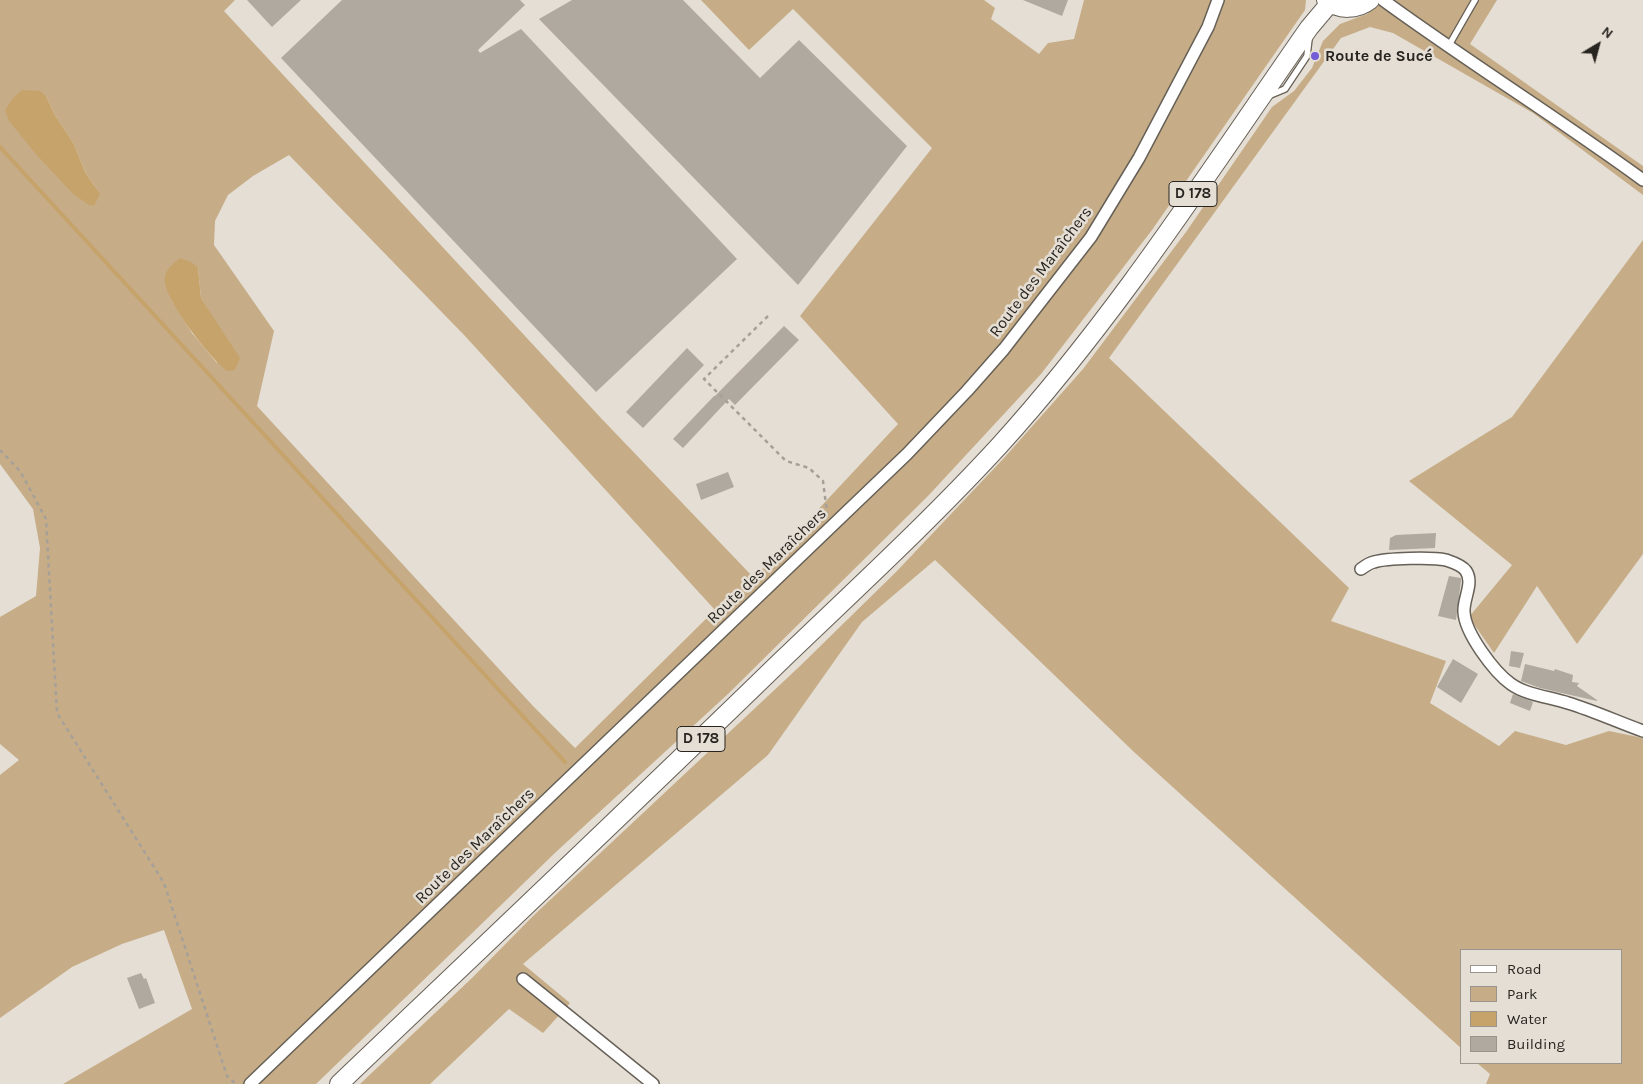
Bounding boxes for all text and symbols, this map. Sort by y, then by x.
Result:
north arrow [1573,20,1623,70]
text: N [1598,23,1616,42]
place label: Route de Sucé [1325,46,1433,66]
marker: Route de Sucé [1309,50,1321,62]
road number: D 178 [1169,182,1217,206]
street label: Route des Maraîchers [986,203,1096,341]
street label: Route des Maraîchers [703,504,831,628]
road number: D 178 [677,726,725,752]
street label: Route des Maraîchers [411,784,539,908]
legend [1460,949,1623,1064]
text: Road [1507,960,1542,978]
text: Park [1507,985,1537,1003]
text: Water [1507,1010,1547,1028]
text: Building [1507,1035,1565,1053]

